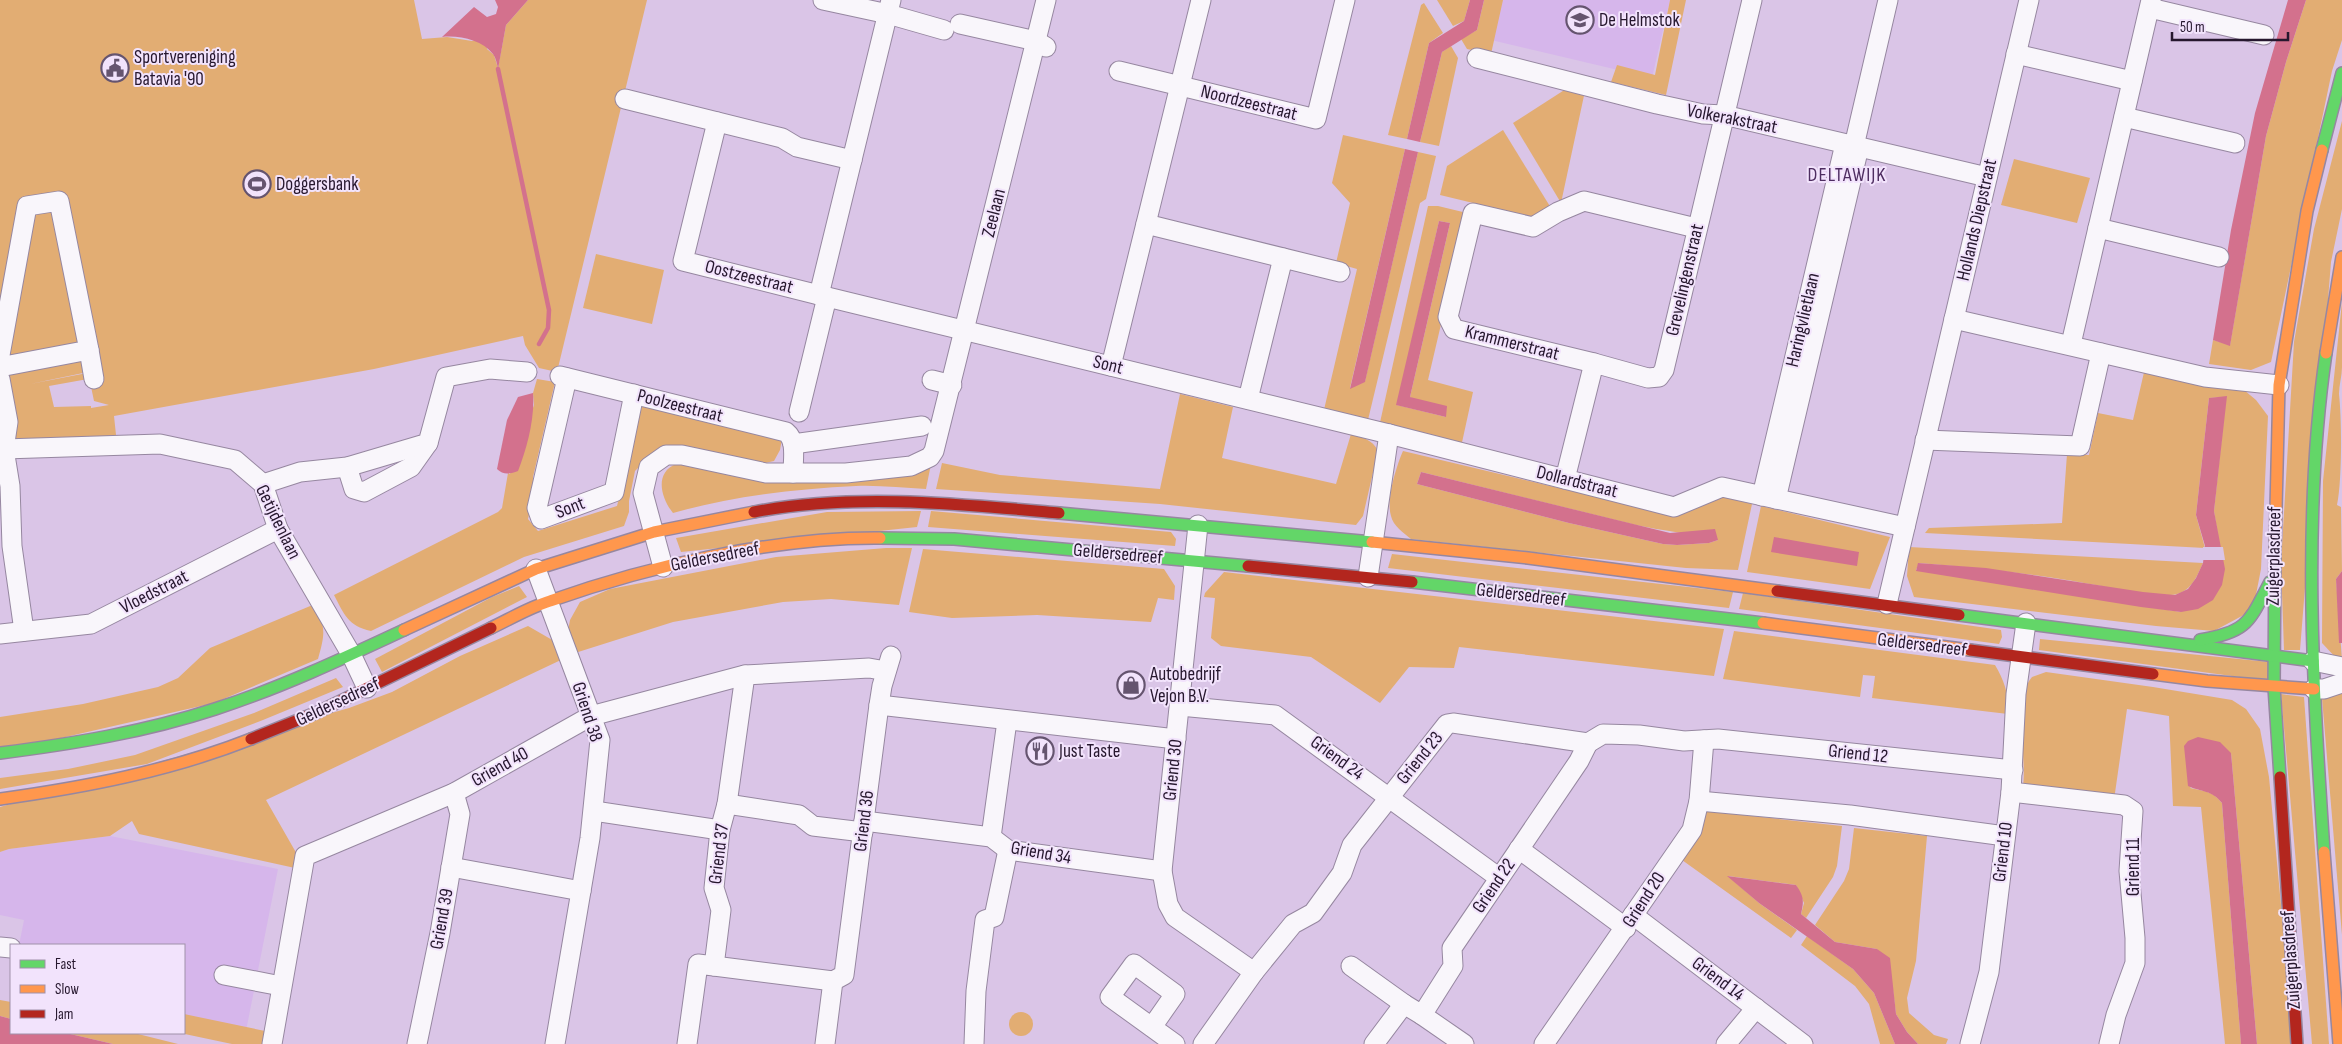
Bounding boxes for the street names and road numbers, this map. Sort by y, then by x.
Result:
street label: Noordzeestraat [1198,80,1300,126]
street label: Volkerakstraat [1685,99,1779,139]
street label: Hollands Diepstraat [1952,157,2002,283]
street label: Zeelaan [977,186,1011,240]
street label: Grevelingenstraat [1661,222,1709,338]
street label: Oostzeestraat [703,255,796,299]
street label: Haringvlietlaan [1781,271,1825,369]
street label: Krammerstraat [1462,320,1562,366]
street label: Sont [1091,350,1126,380]
street label: Poolzeestraat [635,384,725,428]
street label: Dollardstraat [1534,461,1620,503]
street label: Getijdenlaan [250,481,306,563]
street label: Sont [552,492,588,524]
street label: Zuigerplasdreef [2262,506,2286,606]
street label: Geldersedreef [669,537,762,577]
street label: Geldersedreef [1072,539,1164,569]
street label: Vloedstraat [116,565,192,619]
street label: Geldersedreef [1475,578,1567,612]
street label: Geldersedreef [1876,628,1968,662]
street label: Geldersedreef [292,672,384,731]
street label: Griend 38 [567,679,607,745]
street label: Griend 23 [1392,727,1448,789]
street label: Griend 24 [1306,731,1368,785]
street label: Griend 30 [1158,738,1188,802]
street label: Griend 12 [1827,739,1889,769]
street label: Griend 40 [467,742,533,792]
street label: Griend 36 [849,789,879,853]
street label: Griend 10 [1988,821,2018,883]
street label: Griend 37 [704,822,734,886]
street label: Griend 34 [1009,836,1073,870]
street label: Griend 11 [2122,837,2145,896]
street label: Griend 22 [1467,854,1521,918]
street label: Griend 20 [1618,868,1670,932]
street label: Griend 39 [425,887,459,951]
street label: Zuigerplasdreef [2276,909,2306,1010]
street label: Griend 14 [1687,952,1749,1006]

